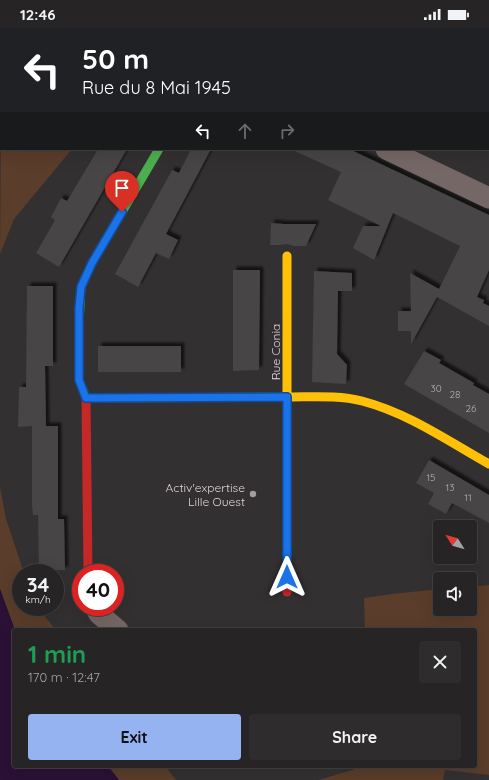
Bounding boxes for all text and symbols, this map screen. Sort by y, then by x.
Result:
text: 12:46 [20,5,56,24]
text: 50 m [82,41,149,76]
icon: left [16,44,68,96]
text: Rue du 8 Mai 1945 [82,76,231,99]
icon: left [192,120,214,142]
icon: ahead [234,120,256,142]
icon: right [276,120,298,142]
pin [105,171,139,212]
icon: arrive [111,177,133,199]
street label: Rue Conia [268,324,283,380]
house number: 30 [430,382,442,395]
house number: 28 [450,388,460,401]
house number: 26 [466,402,477,415]
house number: 15 [426,471,436,484]
place label: Activ'expertise Lille Ouest [166,480,245,509]
house number: 13 [446,481,454,494]
marker: Activ'expertise Lille Ouest [248,489,258,499]
house number: 11 [464,491,472,504]
north arrow [433,520,477,564]
map controls [433,520,477,616]
position arrow [266,556,308,598]
speed limit sign: 40 [72,564,124,616]
text: 34 [27,572,49,597]
button: sound [433,572,477,616]
text: km/h [25,593,51,606]
text: 1 min [28,639,86,669]
button: close [419,641,461,683]
text: 170 m · 12:47 [28,669,100,685]
button: Exit [28,714,241,760]
button: Share [249,714,461,760]

